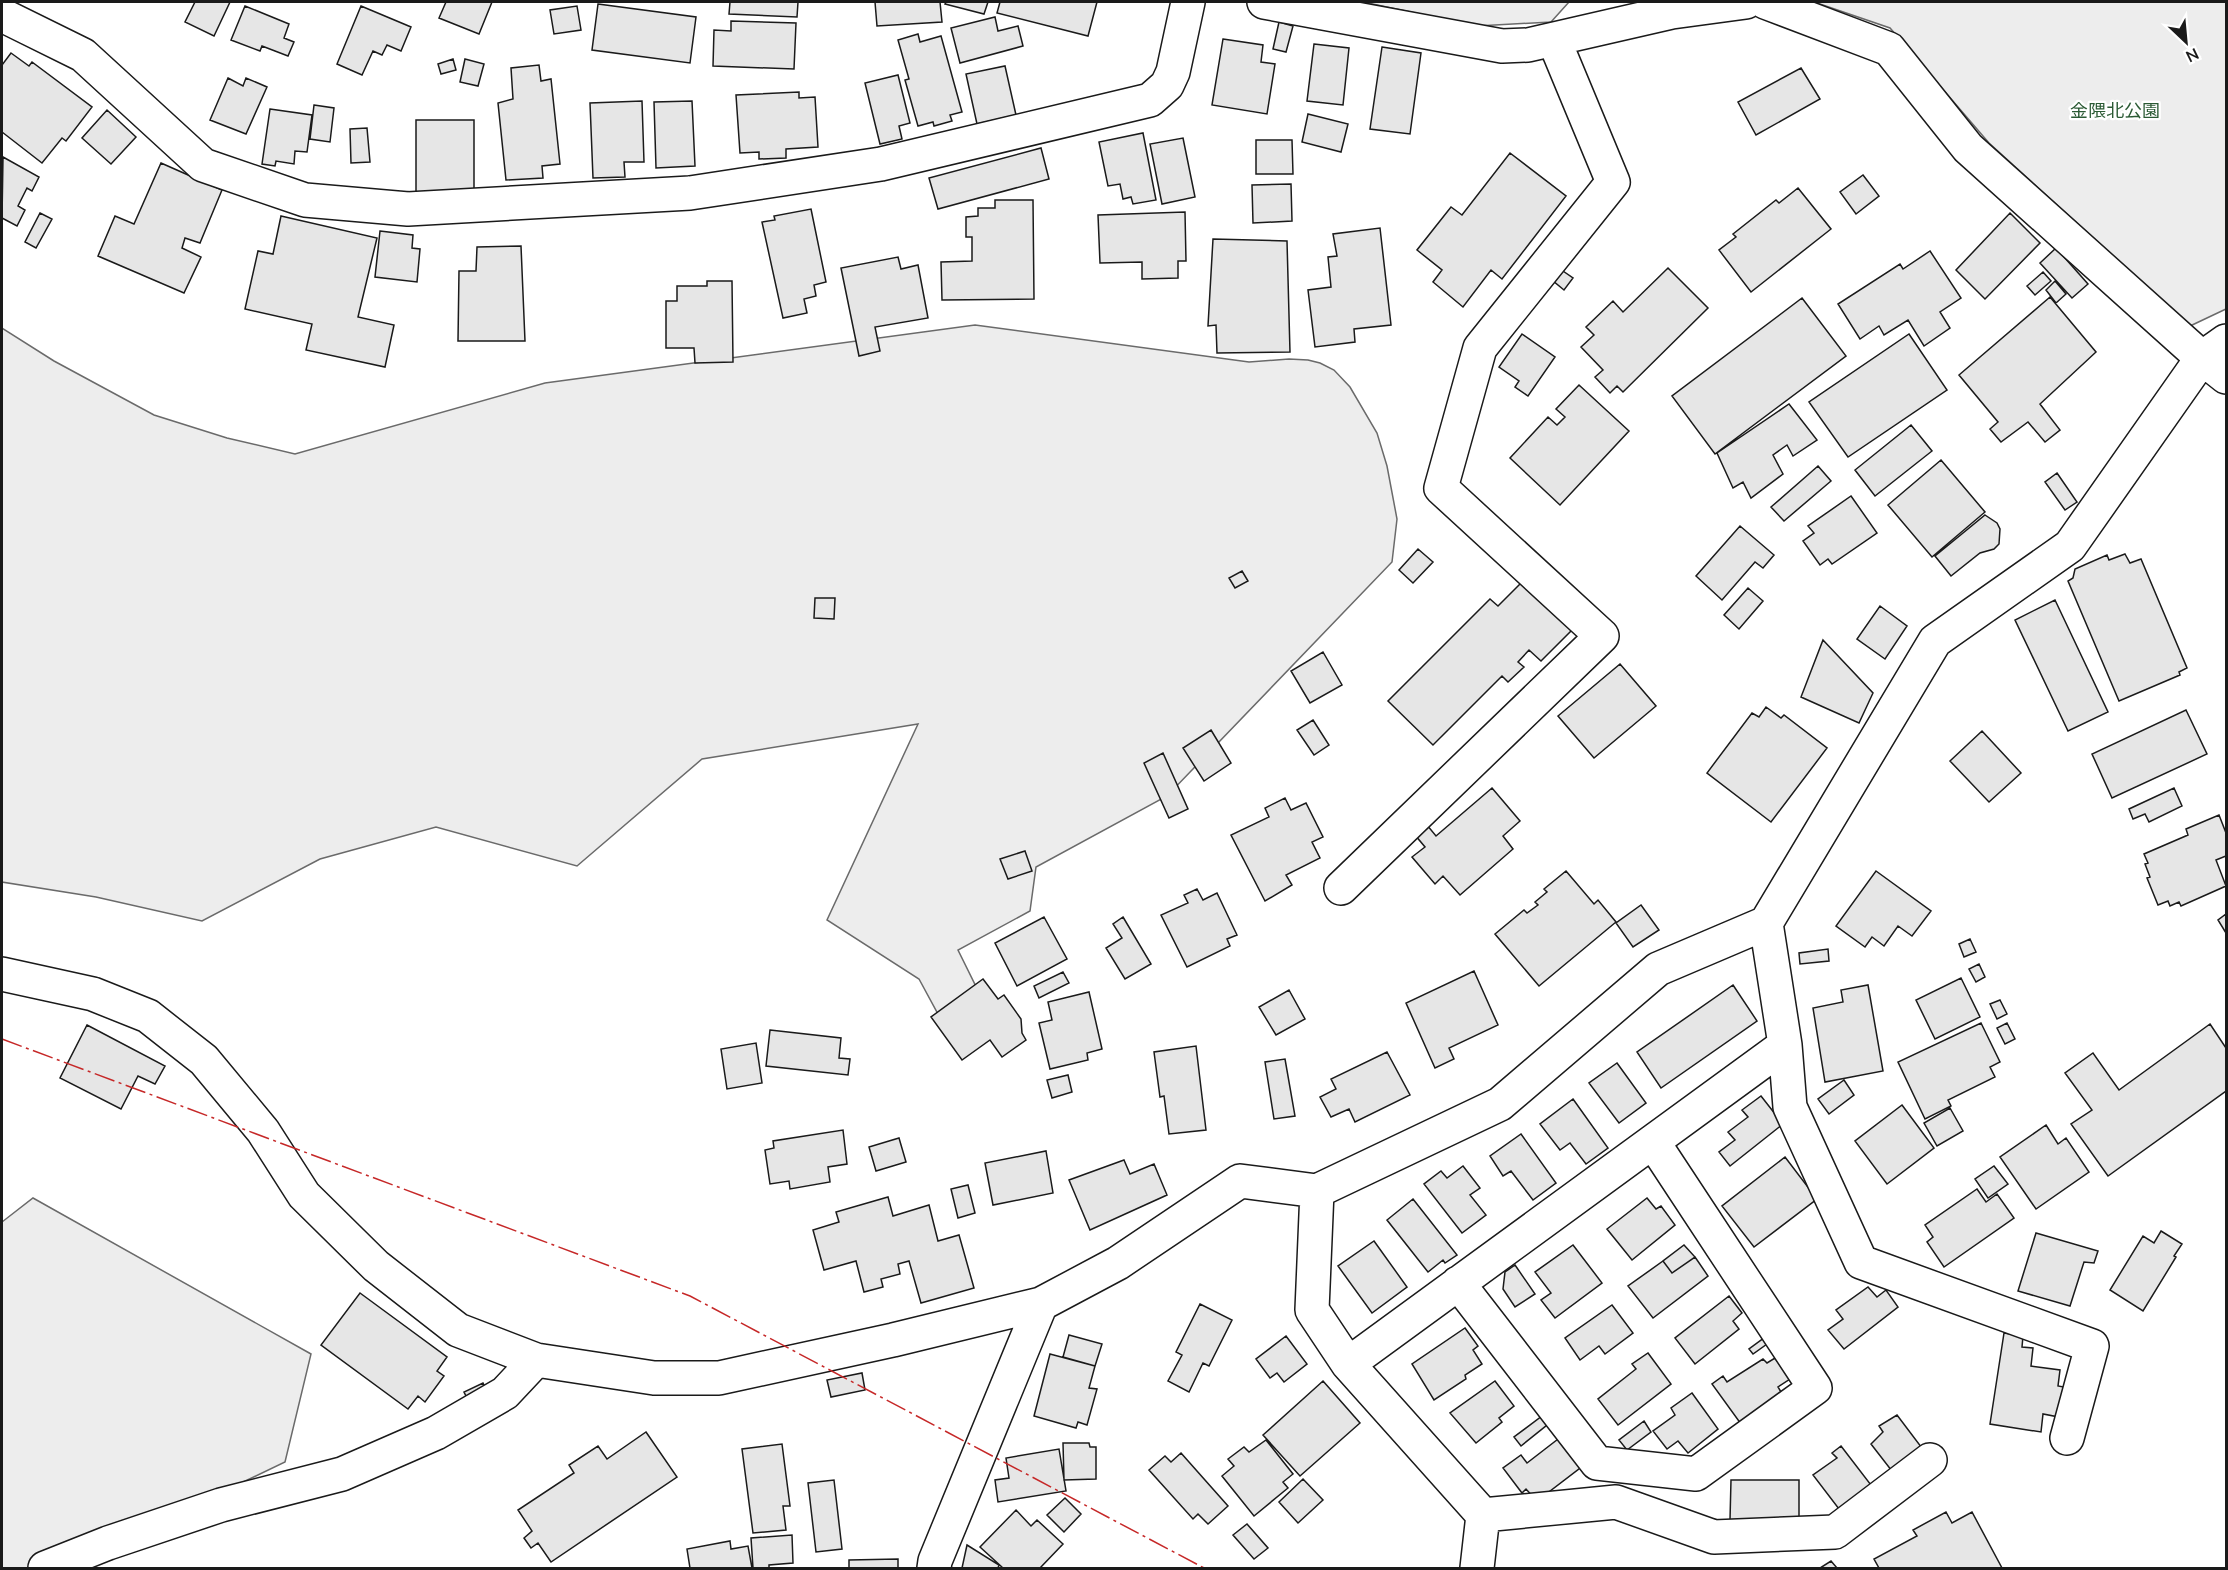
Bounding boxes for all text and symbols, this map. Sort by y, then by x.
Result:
north arrow [2156,12,2216,72]
text: N [2182,42,2202,67]
park label: 金隈北公園 [2070,99,2160,123]

